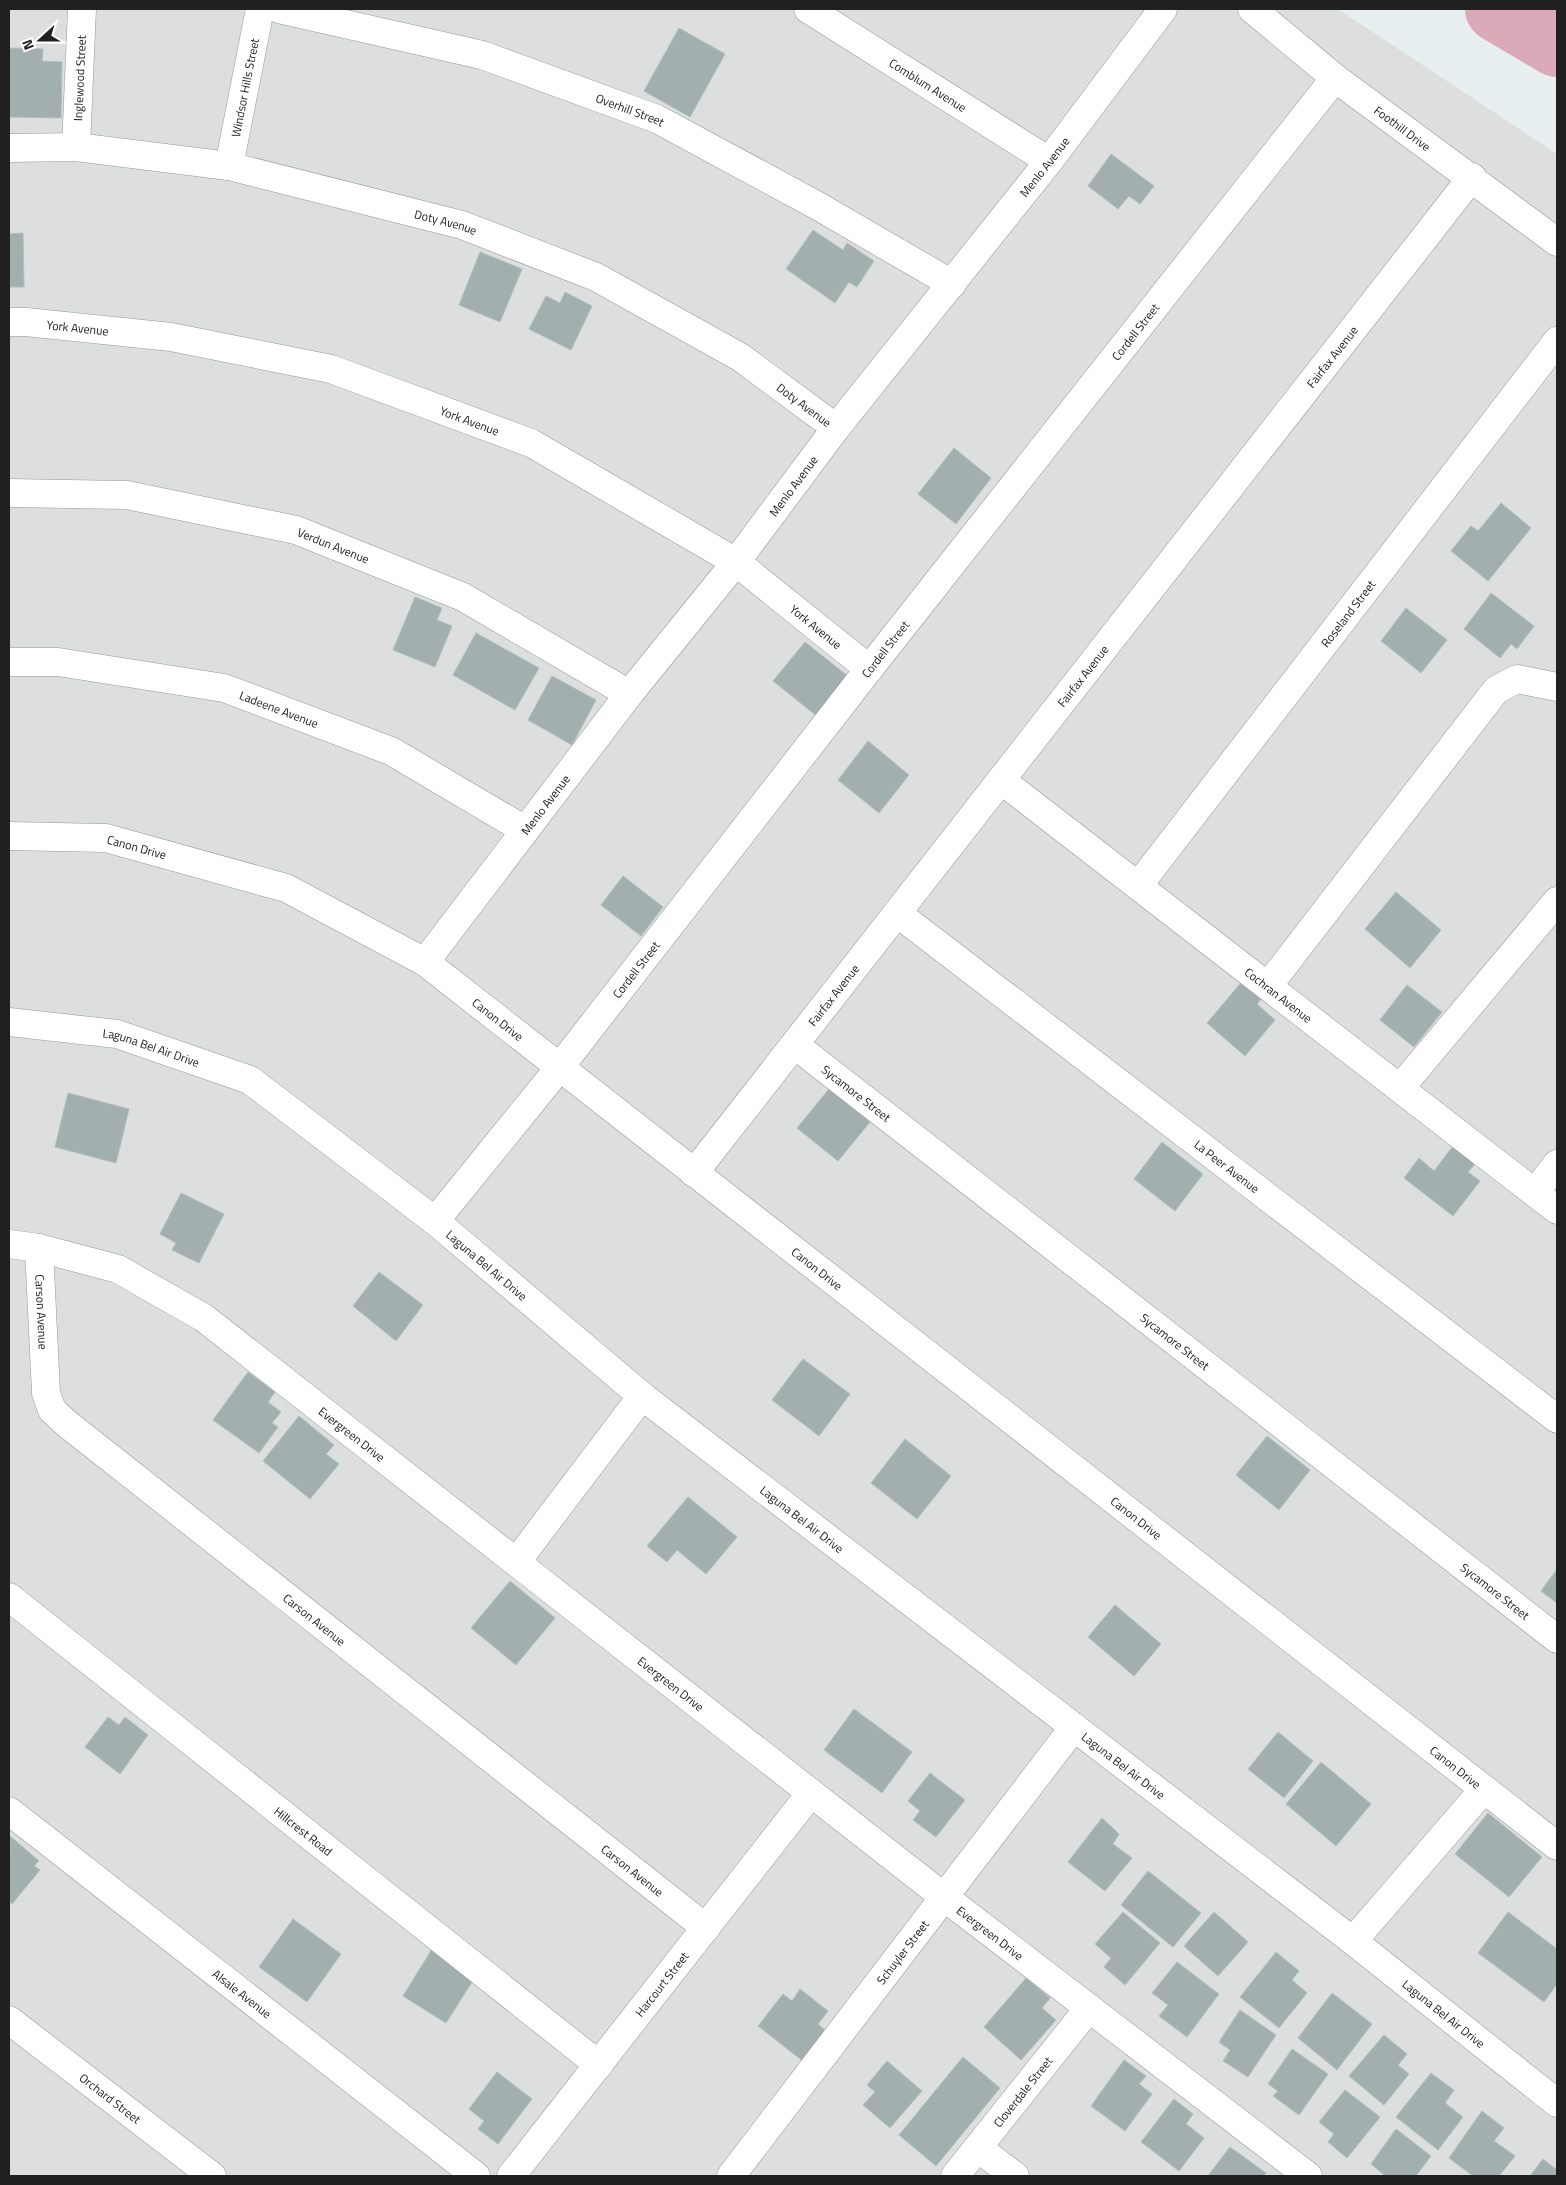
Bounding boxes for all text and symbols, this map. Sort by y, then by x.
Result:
north arrow [15,15,65,65]
street label: Inglewood Street [68,34,90,122]
street label: Windsor Hills Street [225,36,264,139]
text: N [16,37,39,53]
street label: Comblum Avenue [886,53,971,116]
street label: Overhill Street [593,88,669,131]
street label: Foothill Drive [1370,101,1435,155]
street label: Menlo Avenue [1014,133,1074,201]
street label: Doty Avenue [412,204,480,239]
street label: Cordell Street [1106,298,1164,364]
street label: York Avenue [46,315,110,340]
street label: Fairfax Avenue [1301,321,1362,392]
street label: Doty Avenue [773,378,836,431]
street label: York Avenue [437,401,502,440]
street label: Menlo Avenue [764,451,822,520]
street label: Verdun Avenue [295,522,372,568]
street label: Roseland Street [1316,575,1380,651]
street label: York Avenue [786,600,846,653]
street label: Cordell Street [856,615,914,681]
street label: Fairfax Avenue [1052,641,1113,711]
street label: Ladeene Avenue [237,685,321,732]
street label: Menlo Avenue [516,770,574,839]
street label: Canon Drive [105,829,169,864]
street label: Cordell Street [607,936,665,1002]
street label: Fairfax Avenue [803,960,864,1030]
street label: Cochran Avenue [1241,962,1317,1027]
street label: Canon Drive [468,993,528,1045]
street label: Laguna Bel Air Drive [102,1023,202,1071]
street label: Sycamore Street [818,1060,896,1127]
street label: La Peer Avenue [1190,1135,1264,1197]
street label: Laguna Bel Air Drive [442,1225,532,1305]
street label: Canon Drive [787,1242,847,1294]
street label: Carson Avenue [31,1274,53,1350]
street label: Sycamore Street [1136,1308,1215,1375]
street label: Evergreen Drive [315,1402,389,1466]
street label: Laguna Bel Air Drive [756,1481,848,1557]
street label: Canon Drive [1107,1491,1166,1544]
street label: Sycamore Street [1457,1558,1535,1625]
street label: Carson Avenue [279,1588,350,1650]
street label: Evergreen Drive [634,1651,708,1716]
street label: Laguna Bel Air Drive [1078,1727,1170,1804]
street label: Canon Drive [1426,1741,1485,1793]
street label: Hillcrest Road [270,1801,337,1860]
street label: Carson Avenue [597,1839,668,1901]
street label: Evergreen Drive [953,1901,1028,1964]
street label: Schuyler Street [871,1915,934,1988]
street label: Harcourt Street [630,1947,693,2020]
street label: Alsale Avenue [209,1964,276,2023]
street label: Laguna Bel Air Drive [1398,1974,1489,2052]
street label: Cloverdale Street [988,2051,1057,2131]
street label: Orchard Street [76,2068,146,2128]

